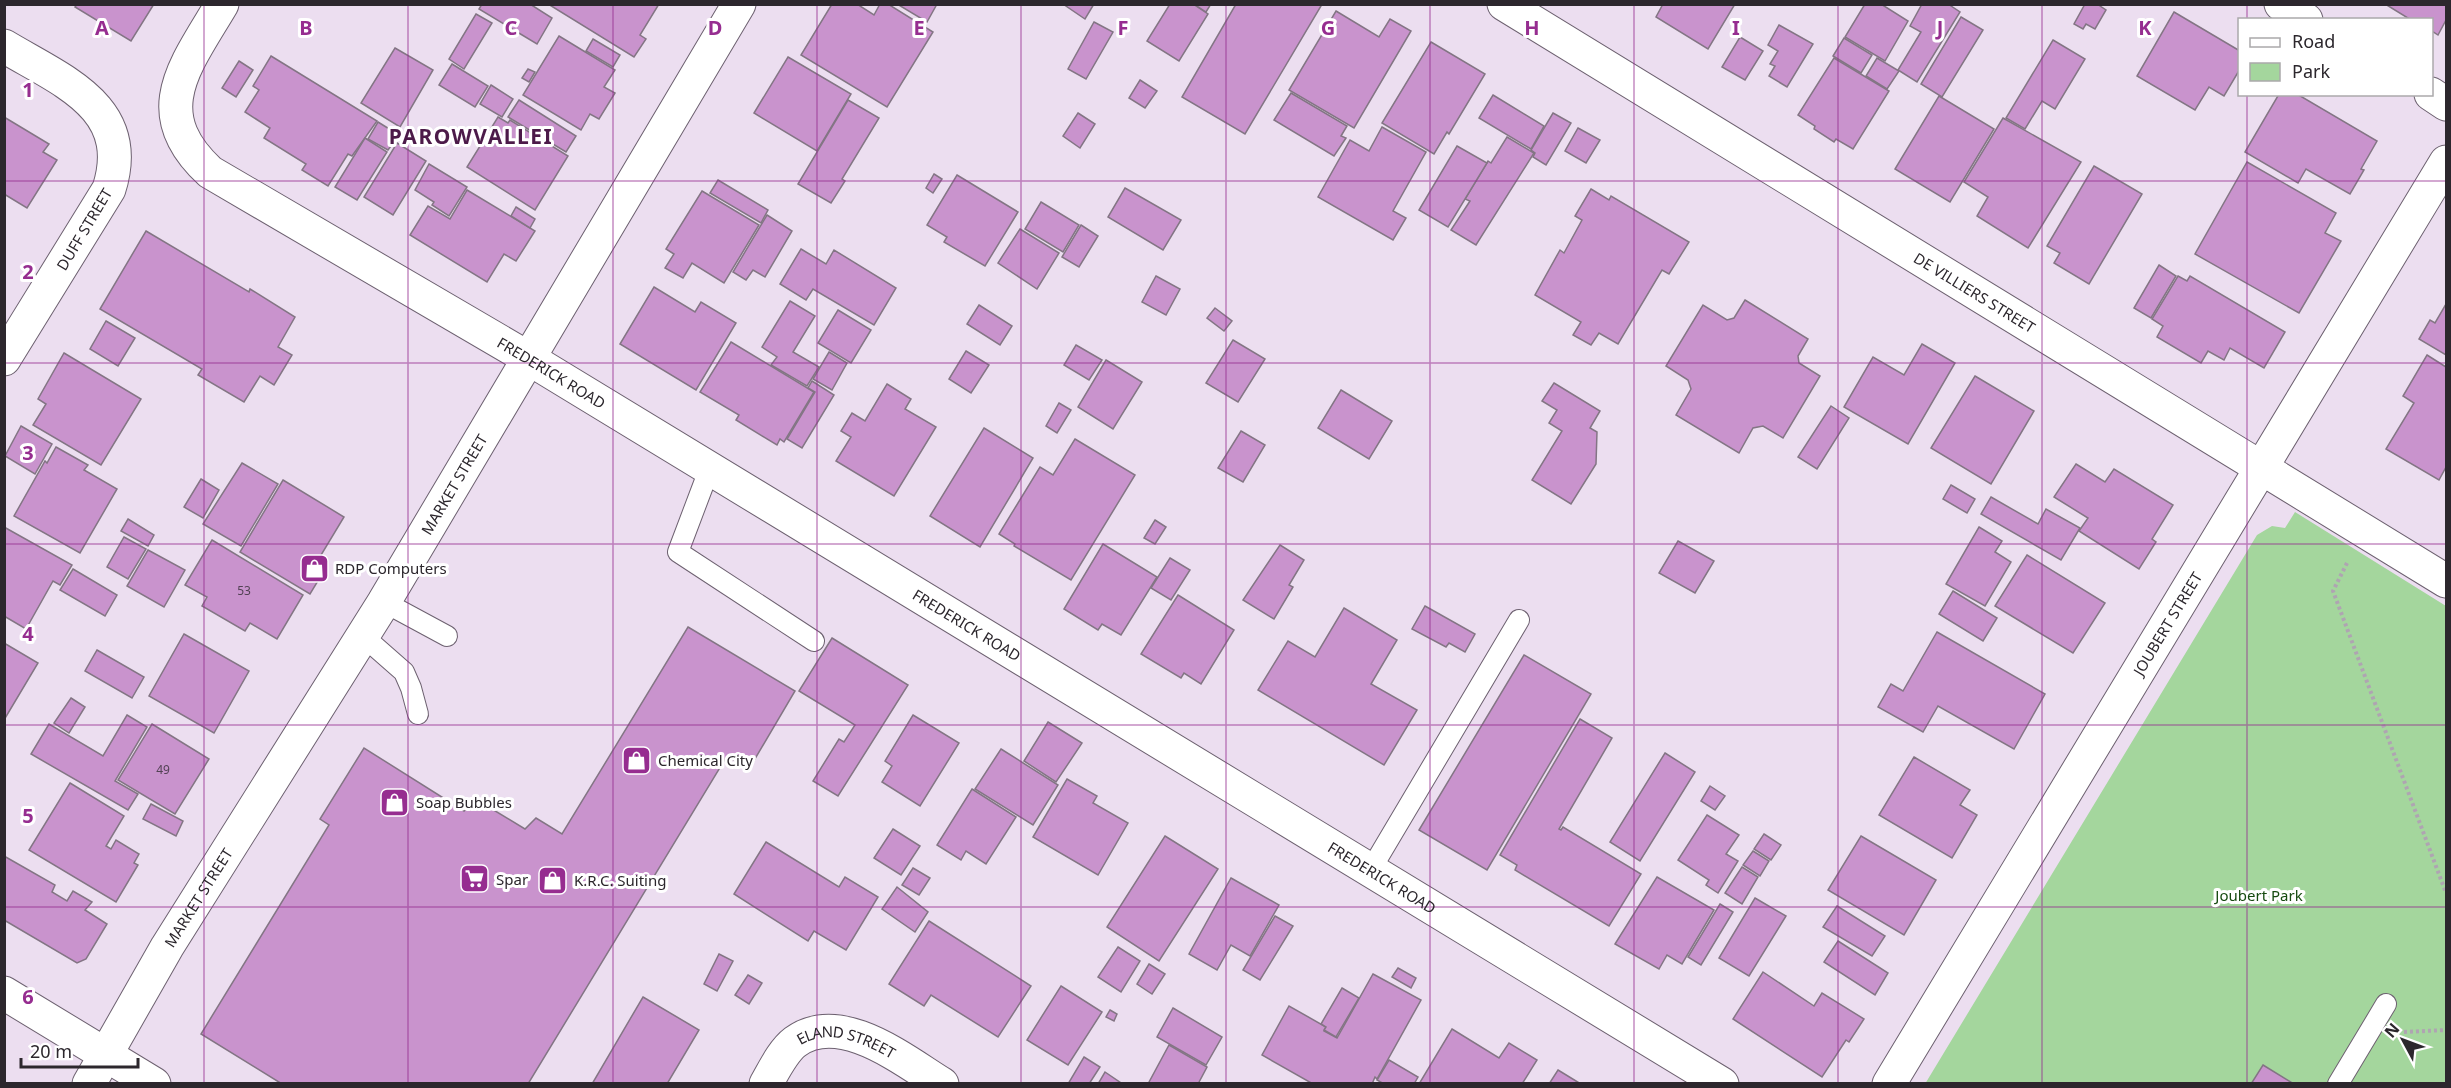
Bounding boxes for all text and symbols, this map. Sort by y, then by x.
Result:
text: A [95,14,109,41]
text: B [299,14,313,41]
text: C [505,14,518,41]
text: D [708,14,722,41]
text: E [913,14,925,41]
text: F [1118,14,1128,41]
text: G [1321,14,1335,41]
text: H [1524,14,1540,41]
text: I [1732,14,1740,41]
text: J [1935,14,1943,41]
text: K [2138,14,2152,41]
legend [2238,18,2433,96]
text: Road [2292,29,2335,53]
text: Park [2292,59,2330,83]
text: 1 [22,76,34,103]
district label: PAROWVALLEI [389,122,553,150]
street label: DUFF STREET [52,184,117,274]
street label: DE VILLIERS STREET [1910,248,2040,337]
text: 2 [22,258,34,285]
street label: FREDERICK ROAD [494,332,610,413]
street label: MARKET STREET [416,430,492,538]
text: 3 [22,439,34,466]
shop icon: RDP Computers [298,552,330,584]
place label: RDP Computers [335,558,447,578]
street label: JOUBERT STREET [2127,568,2206,681]
house number: 53 [237,582,251,599]
street label: FREDERICK ROAD [909,584,1025,665]
text: 4 [22,620,34,647]
shop icon: Chemical City [621,744,653,776]
place label: Chemical City [658,750,753,770]
house number: 49 [156,761,170,778]
shop icon: Soap Bubbles [379,786,411,818]
place label: Soap Bubbles [416,792,512,812]
text: 5 [22,802,34,829]
street label: FREDERICK ROAD [1324,837,1440,918]
street label: MARKET STREET [159,844,237,951]
supermarket icon: Spar [459,863,491,895]
shop icon: K.R.C. Suiting [537,864,569,896]
place label: Spar [496,869,528,889]
place label: K.R.C. Suiting [574,870,666,890]
park label: Joubert Park [2213,885,2303,905]
text: 6 [22,983,34,1010]
north arrow [2373,1010,2433,1070]
text: N [2379,1018,2404,1042]
street label: ELAND STREET [793,1021,900,1063]
scale bar [21,1031,138,1069]
text: 20 m [30,1039,72,1063]

